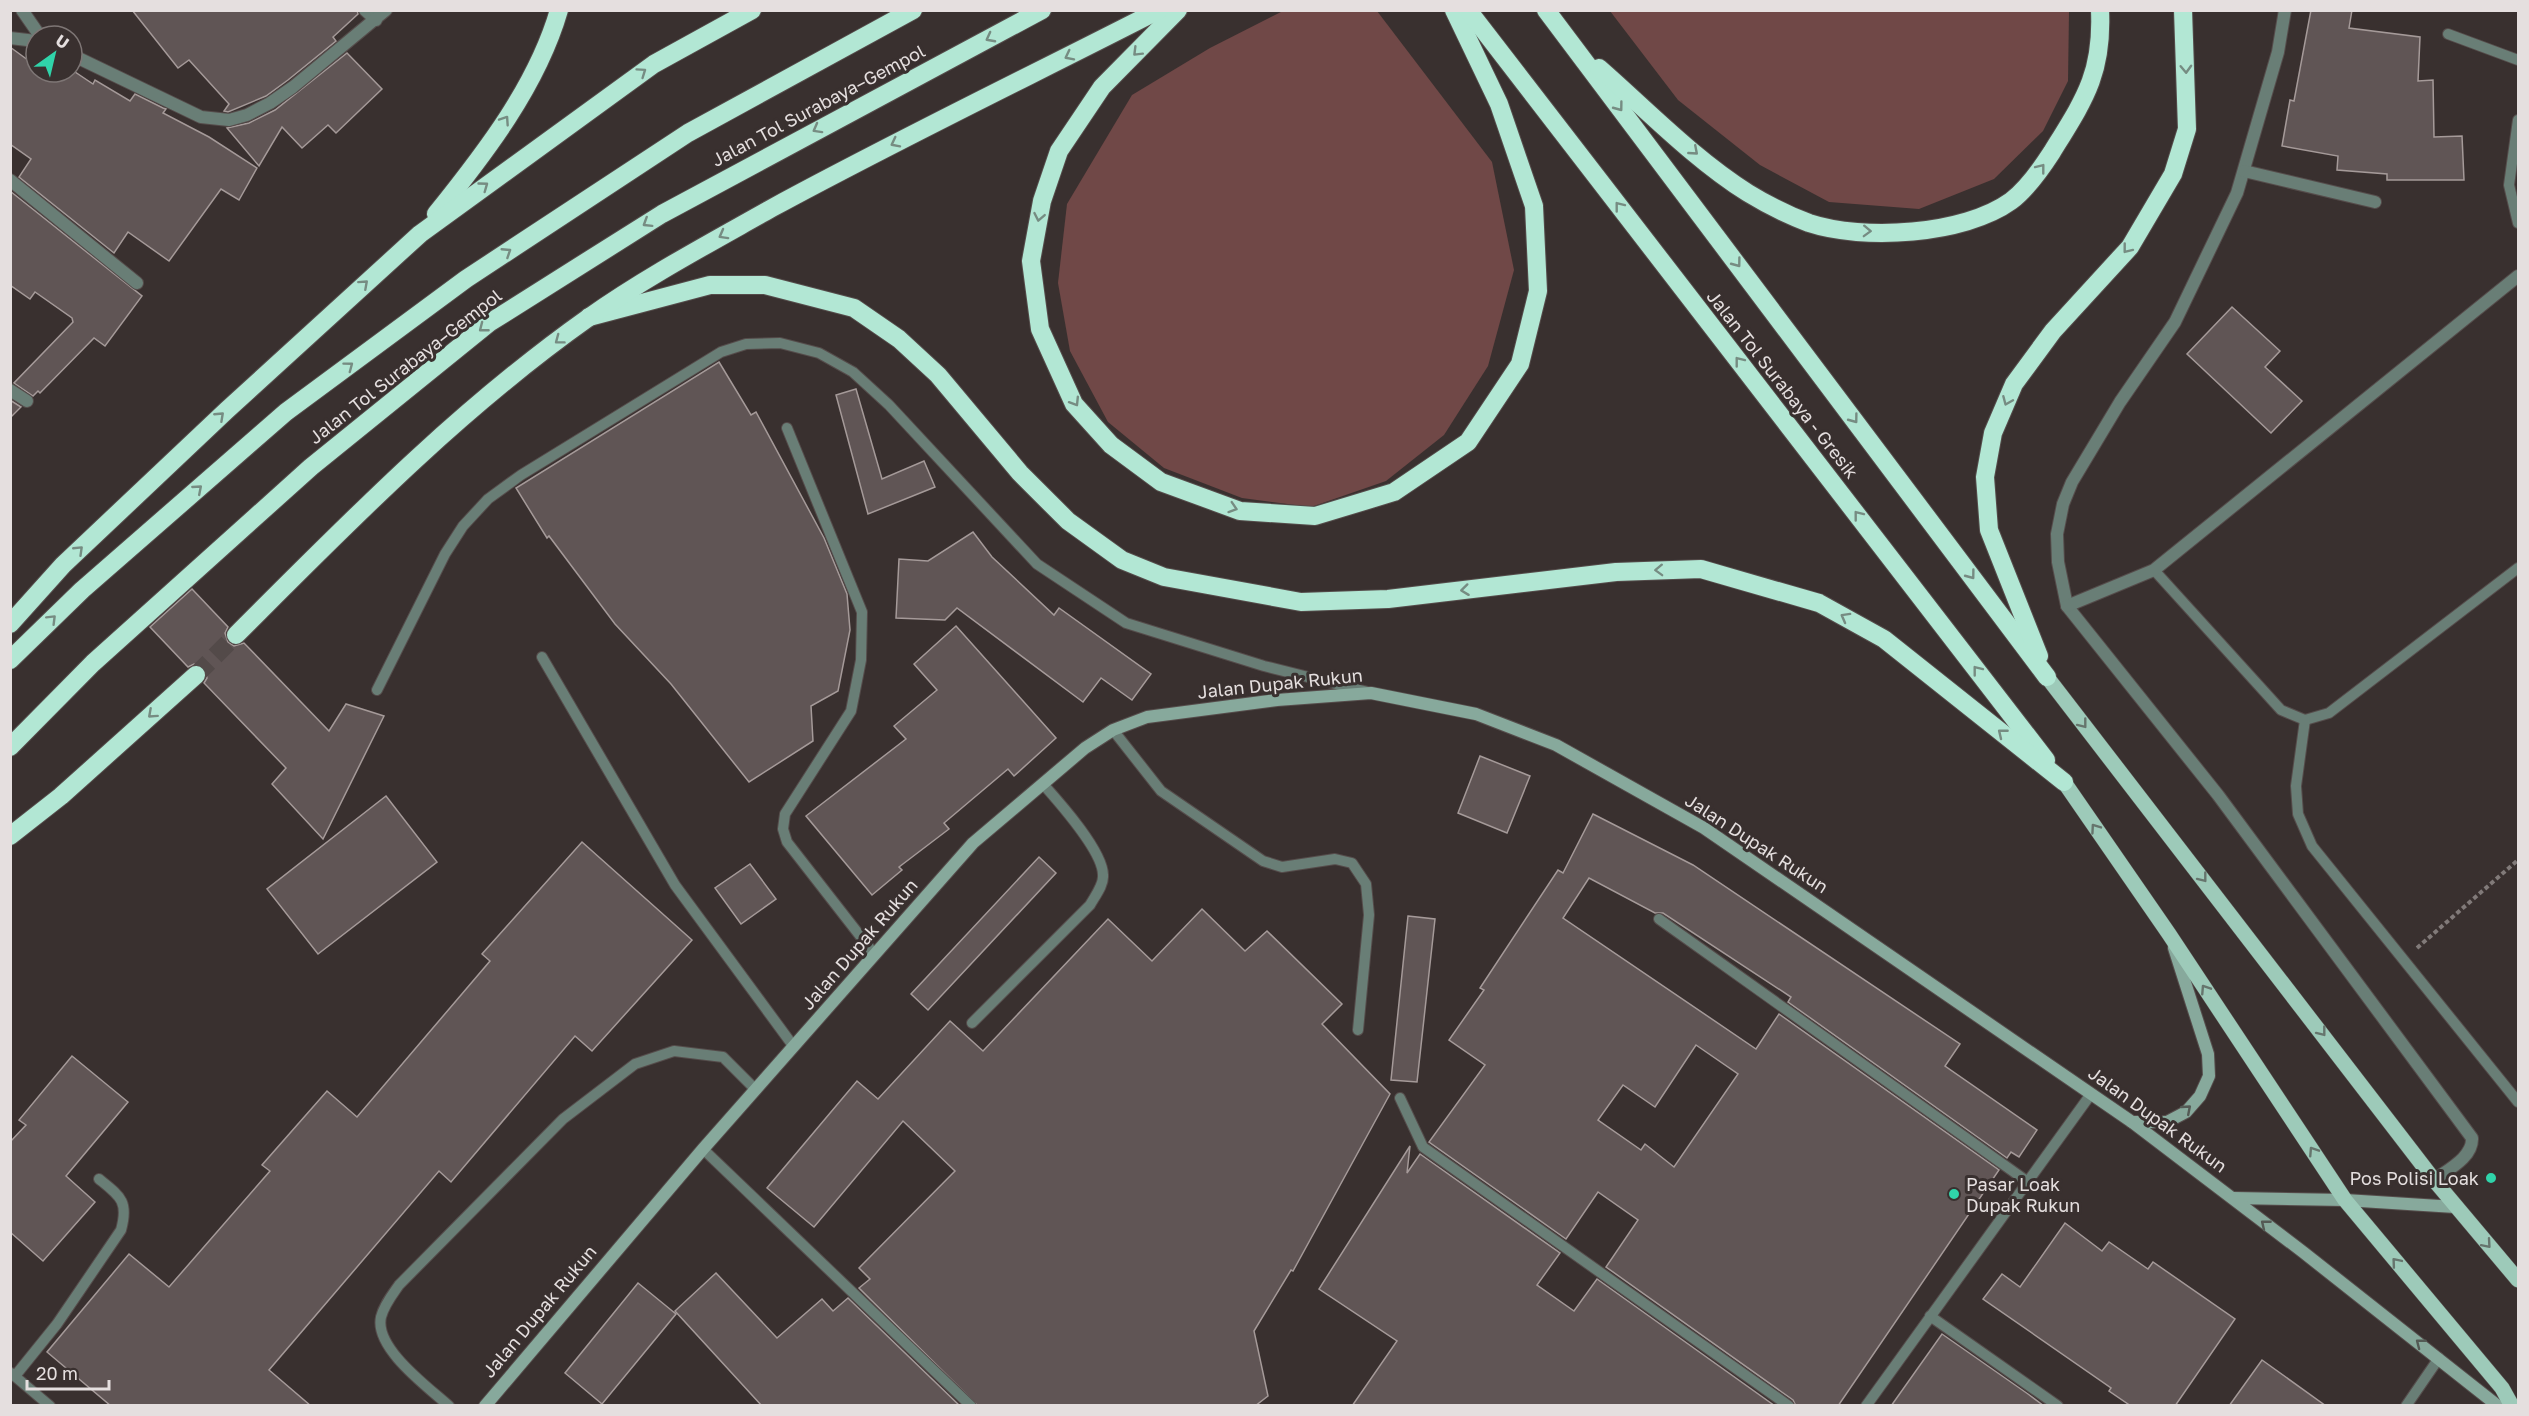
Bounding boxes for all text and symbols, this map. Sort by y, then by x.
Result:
north arrow [24,24,84,84]
text: U [52,30,73,53]
one-way arrow [986,31,996,42]
street label: Jalan Tol Surabaya–Gempol [708,39,929,171]
one-way arrow [1133,45,1144,56]
one-way arrow [1065,48,1076,60]
one-way arrow [2180,64,2193,73]
one-way arrow [635,68,646,79]
one-way arrow [1612,101,1623,112]
one-way arrow [498,115,509,126]
one-way arrow [813,122,824,133]
one-way arrow [891,136,901,147]
one-way arrow [1687,144,1698,155]
one-way arrow [2033,164,2044,175]
one-way arrow [478,183,489,194]
one-way arrow [1616,202,1627,213]
one-way arrow [1033,211,1046,221]
one-way arrow [643,216,653,228]
one-way arrow [1862,225,1871,237]
one-way arrow [719,228,729,239]
one-way arrow [2123,242,2134,253]
one-way arrow [501,248,511,260]
one-way arrow [1729,257,1740,268]
one-way arrow [358,280,368,291]
street label: Jalan Tol Surabaya–Gempol [304,284,506,448]
street label: Jalan Tol Surabaya - Gresik [1703,286,1863,482]
one-way arrow [478,321,489,332]
one-way arrow [554,333,565,344]
one-way arrow [1735,356,1746,367]
one-way arrow [342,362,353,373]
one-way arrow [2002,395,2014,406]
one-way arrow [1067,396,1079,406]
one-way arrow [214,412,224,423]
one-way arrow [1846,413,1857,424]
one-way arrow [191,485,201,496]
one-way arrow [1227,500,1238,513]
one-way arrow [1854,511,1865,522]
one-way arrow [72,547,83,558]
one-way arrow [1654,564,1663,577]
one-way arrow [1963,569,1974,580]
one-way arrow [1460,583,1469,596]
one-way arrow [1841,613,1851,625]
one-way arrow [45,615,56,626]
street label: Jalan Dupak Rukun [1196,663,1364,703]
one-way arrow [1973,665,1984,676]
one-way arrow [148,707,159,718]
one-way arrow [2076,717,2087,728]
one-way arrow [1997,729,2008,740]
street label: Jalan Dupak Rukun [1681,789,1833,897]
one-way arrow [2091,823,2102,834]
one-way arrow [2195,871,2206,882]
street label: Jalan Dupak Rukun [796,874,922,1014]
one-way arrow [2202,984,2213,995]
one-way arrow [2315,1025,2326,1036]
street label: Jalan Dupak Rukun [2084,1061,2232,1177]
one-way arrow [2180,1105,2190,1116]
one-way arrow [2309,1147,2320,1158]
place label: Pos Polisi Loak [2349,1167,2479,1189]
marker: Pos Polisi Loak [2484,1171,2498,1185]
place label: Pasar Loak Dupak Rukun [1966,1173,2080,1216]
marker: Pasar Loak Dupak Rukun [1947,1187,1961,1201]
one-way arrow [2261,1221,2272,1232]
one-way arrow [2480,1237,2491,1247]
street label: Jalan Dupak Rukun [477,1240,601,1382]
one-way arrow [2393,1258,2404,1269]
one-way arrow [2415,1339,2426,1350]
scale bar [27,1353,110,1391]
text: 20 m [36,1362,78,1384]

